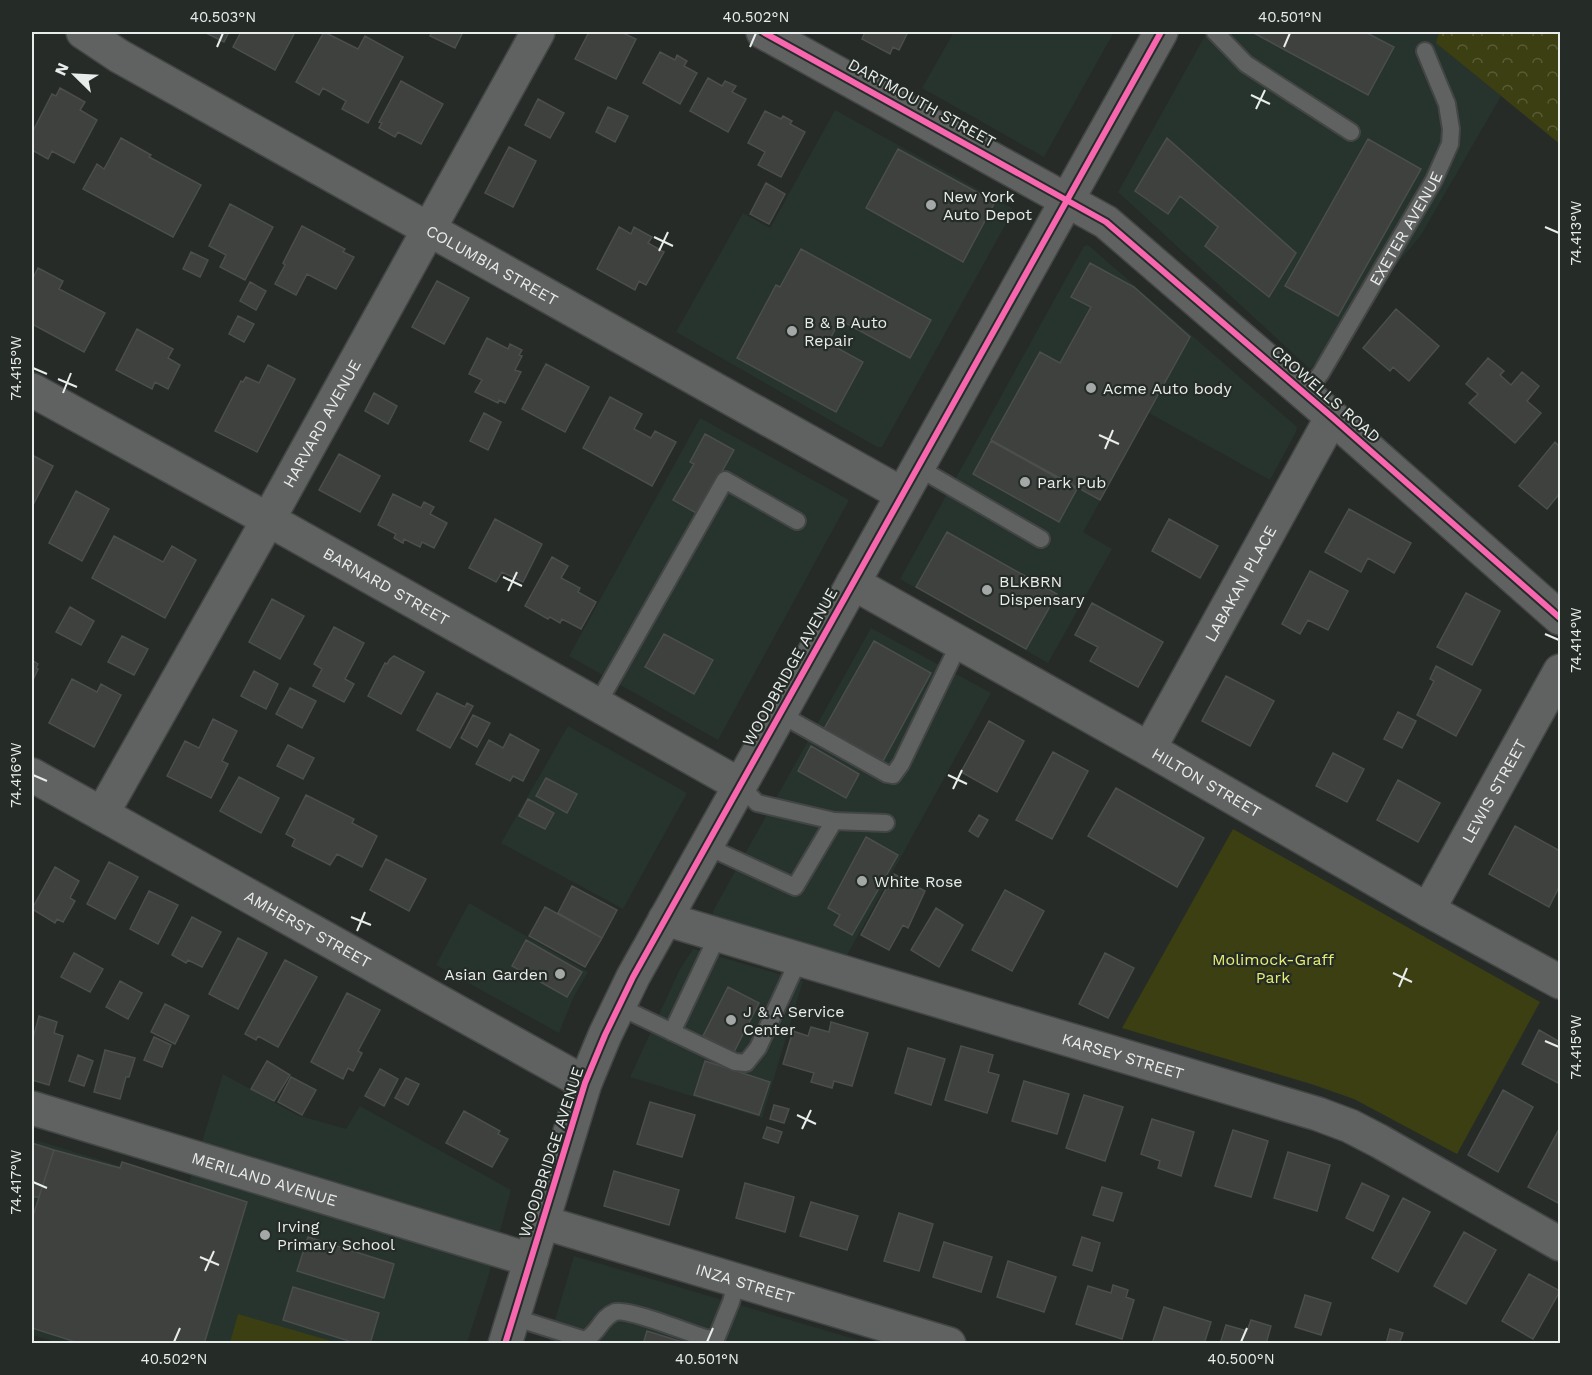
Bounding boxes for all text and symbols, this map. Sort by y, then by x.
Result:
text: 40.503°N [190,8,256,26]
text: 40.502°N [723,8,789,26]
text: 40.501°N [1258,8,1322,26]
north arrow [45,45,105,105]
street label: DARTMOUTH STREET [845,55,999,152]
text: N [51,60,73,78]
street label: EXETER AVENUE [1365,168,1446,289]
place label: New York Auto Depot [943,187,1032,224]
marker: New York Auto Depot [924,198,938,212]
text: 74.413°W [1567,200,1585,266]
street label: COLUMBIA STREET [423,220,562,309]
place label: B & B Auto Repair [804,313,887,350]
marker: B & B Auto Repair [785,324,799,338]
text: 74.415°W [7,335,25,401]
street label: CROWELLS ROAD [1268,342,1384,446]
street label: HARVARD AVENUE [278,356,364,491]
place label: Acme Auto body [1103,379,1232,398]
marker: Acme Auto body [1084,381,1098,395]
place label: Park Pub [1037,473,1106,492]
marker: Park Pub [1018,475,1032,489]
street label: LABAKAN PLACE [1201,522,1280,645]
street label: BARNARD STREET [320,543,453,629]
place label: BLKBRN Dispensary [999,572,1085,609]
marker: BLKBRN Dispensary [980,583,994,597]
street label: WOODBRIDGE AVENUE [739,584,841,750]
text: 74.414°W [1567,607,1585,673]
street label: LEWIS STREET [1457,735,1530,846]
text: 74.416°W [7,742,25,808]
street label: HILTON STREET [1149,743,1265,821]
place label: White Rose [874,872,963,891]
marker: White Rose [855,874,869,888]
street label: AMHERST STREET [242,886,375,972]
park label: Molimock-Graff Park [1212,950,1334,987]
place label: Asian Garden [444,965,548,984]
marker: Asian Garden [553,967,567,981]
place label: J & A Service Center [743,1002,844,1039]
marker: J & A Service Center [724,1013,738,1027]
text: 74.415°W [1567,1014,1585,1080]
street label: KARSEY STREET [1060,1029,1187,1083]
street label: WOODBRIDGE AVENUE [514,1064,588,1240]
street label: MERILAND AVENUE [189,1148,339,1210]
text: 74.417°W [7,1150,25,1214]
place label: Irving Primary School [277,1217,395,1254]
marker: Irving Primary School [258,1228,272,1242]
street label: INZA STREET [693,1259,797,1307]
text: 40.502°N [141,1350,207,1368]
text: 40.501°N [675,1350,739,1368]
text: 40.500°N [1207,1350,1275,1368]

